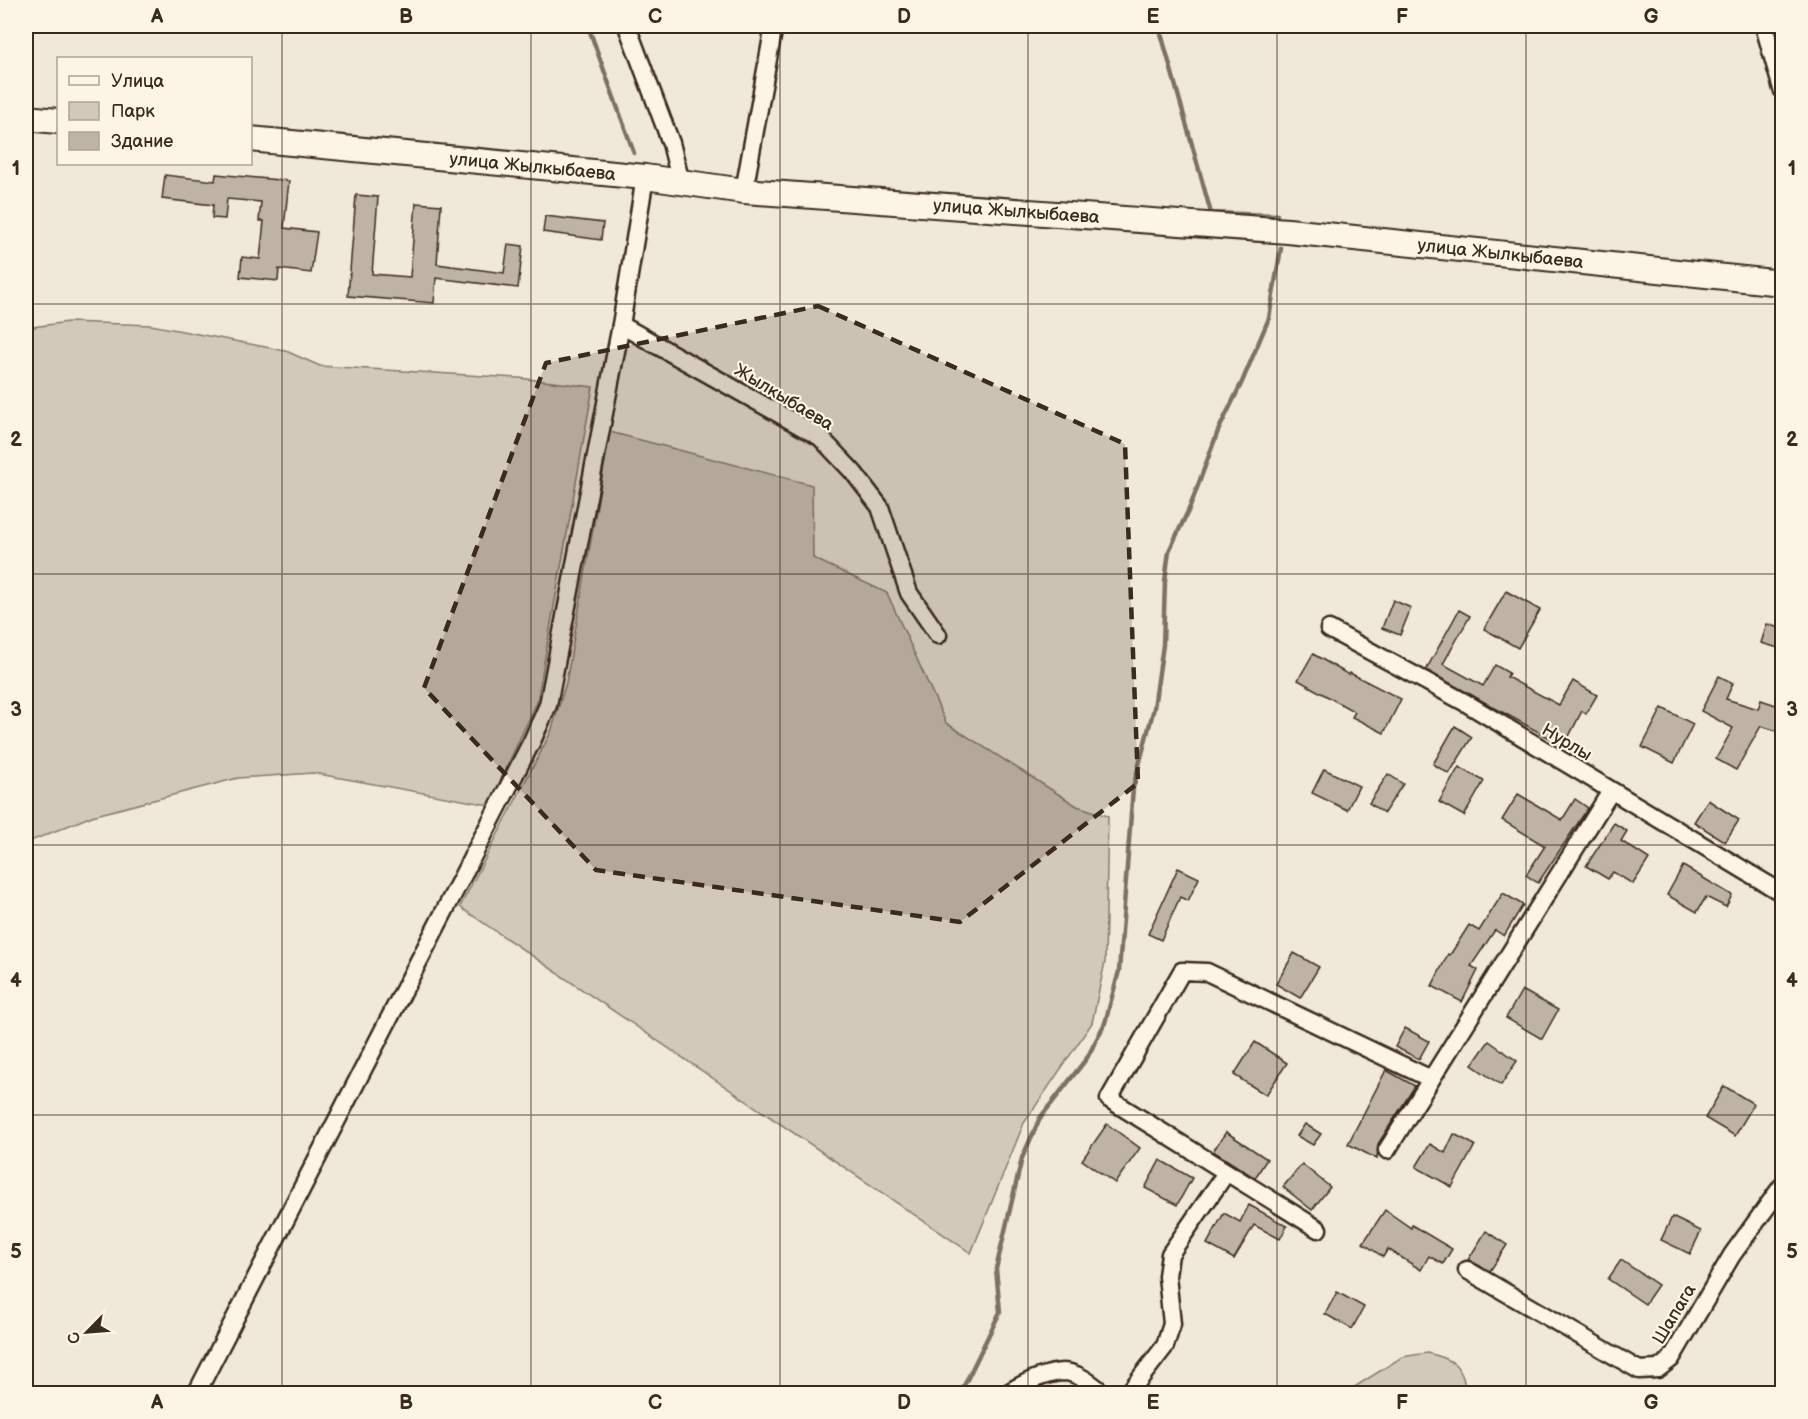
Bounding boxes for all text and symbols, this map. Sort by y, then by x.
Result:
text: A [150,5,164,29]
text: B [399,5,413,29]
text: C [648,5,662,29]
text: D [897,5,911,29]
text: E [1147,5,1160,29]
text: F [1396,5,1408,29]
text: G [1644,5,1659,29]
legend [57,57,252,165]
text: Улица [111,71,165,92]
text: Парк [111,101,155,122]
text: Здание [111,131,173,152]
street label: улица Жылкыбаева [449,148,617,185]
text: 1 [12,157,20,181]
text: 1 [1788,157,1796,181]
street label: улица Жылкыбаева [932,195,1101,228]
street label: улица Жылкыбаева [1416,235,1585,273]
street label: Жылкыбаева [730,360,837,435]
text: 2 [10,428,22,452]
text: 2 [1786,428,1798,452]
text: 3 [10,698,22,722]
text: 3 [1786,698,1798,722]
street label: Нурлы [1538,719,1596,766]
text: 4 [10,969,22,993]
text: 4 [1786,969,1798,993]
text: 5 [10,1240,22,1264]
text: 5 [1786,1240,1798,1264]
street label: Шапага [1648,1280,1701,1348]
north arrow [57,1302,117,1362]
text: С [64,1329,86,1347]
text: A [150,1391,164,1415]
text: B [399,1391,413,1415]
text: C [648,1391,662,1415]
text: D [897,1391,911,1415]
text: E [1147,1391,1160,1415]
text: F [1396,1391,1408,1415]
text: G [1644,1391,1659,1415]

